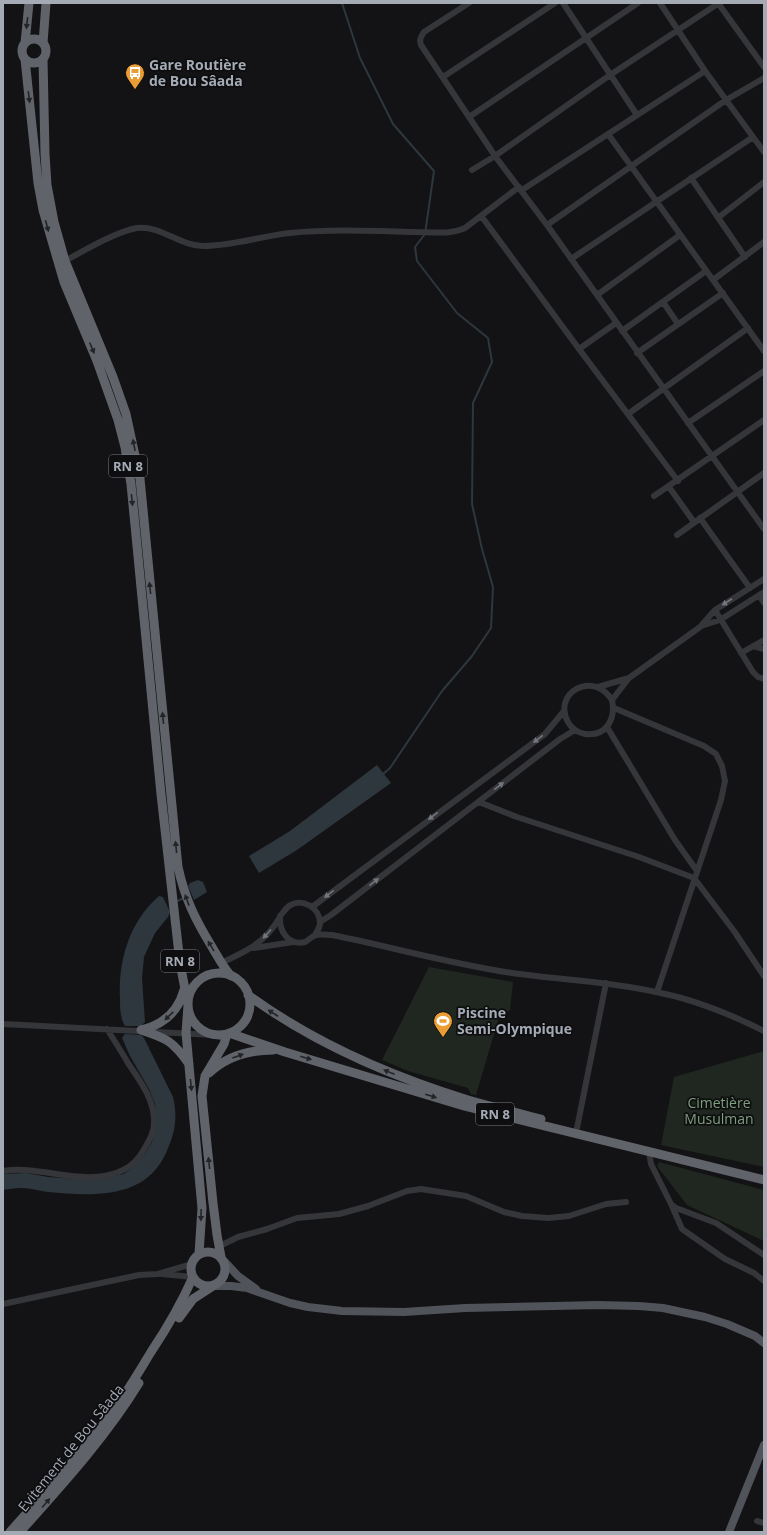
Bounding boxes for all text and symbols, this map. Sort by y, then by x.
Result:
one-way arrow [24,17,30,29]
place label: Gare Routière de Bou Sâada [149,55,246,90]
bus stop icon: Gare Routière de Bou Sâada [124,62,146,90]
one-way arrow [26,91,32,103]
one-way arrow [44,220,50,232]
one-way arrow [89,342,95,353]
one-way arrow [130,439,136,451]
road number: RN 8 [109,455,147,477]
one-way arrow [129,494,135,506]
one-way arrow [147,582,154,594]
one-way arrow [722,598,733,606]
one-way arrow [159,712,166,724]
one-way arrow [532,735,543,743]
one-way arrow [494,782,504,790]
one-way arrow [428,812,438,820]
one-way arrow [173,841,179,853]
one-way arrow [368,878,379,887]
one-way arrow [323,889,334,898]
one-way arrow [184,893,190,905]
one-way arrow [263,929,272,939]
one-way arrow [207,940,214,952]
road number: RN 8 [161,950,199,972]
place label: Piscine Semi-Olympique [457,1003,572,1038]
one-way arrow [268,1009,279,1016]
sports icon: Piscine Semi-Olympique [432,1010,454,1038]
one-way arrow [164,1011,174,1021]
one-way arrow [232,1052,244,1058]
one-way arrow [301,1055,313,1061]
one-way arrow [383,1069,394,1075]
one-way arrow [188,1079,195,1091]
one-way arrow [425,1093,437,1099]
park label: Cimetière Musulman [684,1093,754,1128]
road number: RN 8 [476,1103,514,1125]
one-way arrow [206,1157,212,1169]
one-way arrow [198,1209,205,1221]
street label: Evitement de Bou Sâada [13,1380,128,1515]
one-way arrow [41,1498,50,1507]

